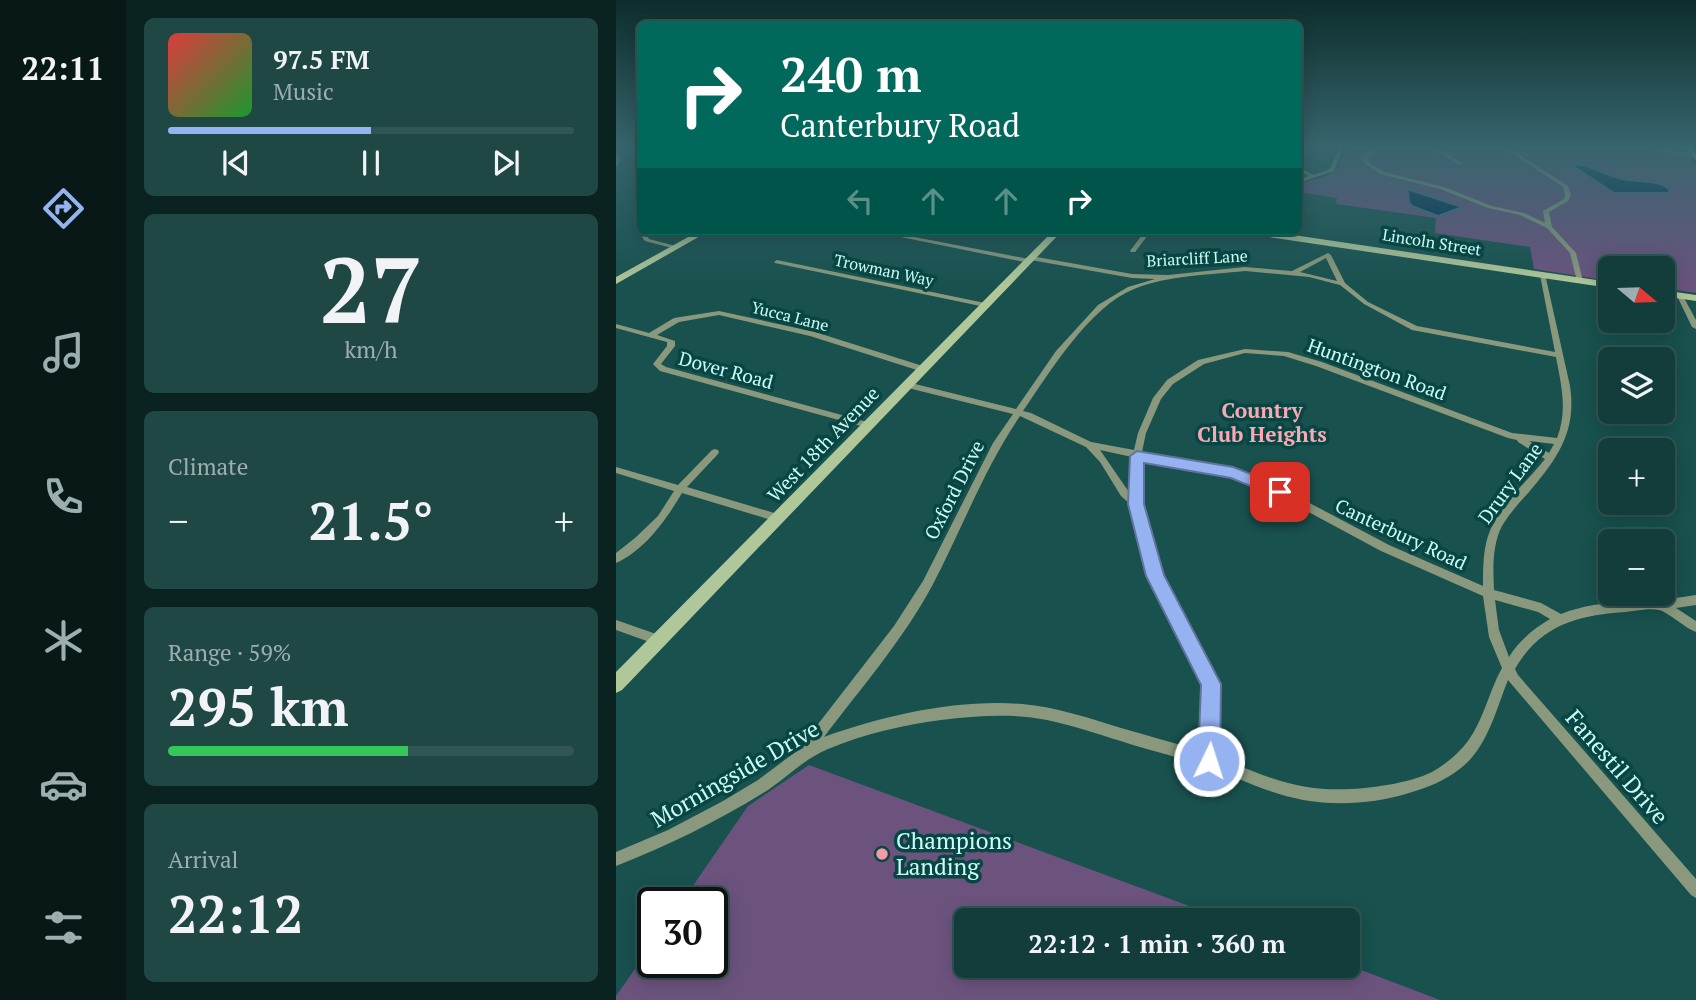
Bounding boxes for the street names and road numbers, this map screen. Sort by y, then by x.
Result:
street label: Lincoln Street [1381,223,1483,261]
street label: Briarcliff Lane [1146,244,1248,272]
street label: Trowman Way [832,249,937,291]
street label: Yucca Lane [749,296,831,336]
street label: Huntington Road [1304,332,1450,405]
street label: Dover Road [676,345,777,394]
street label: West 18th Avenue [761,381,884,507]
street label: Oxford Drive [918,436,989,544]
street label: Drury Lane [1472,437,1547,528]
street label: Canterbury Road [1331,492,1471,575]
street label: Fanestil Drive [1559,703,1676,830]
street label: Morningside Drive [645,713,825,834]

